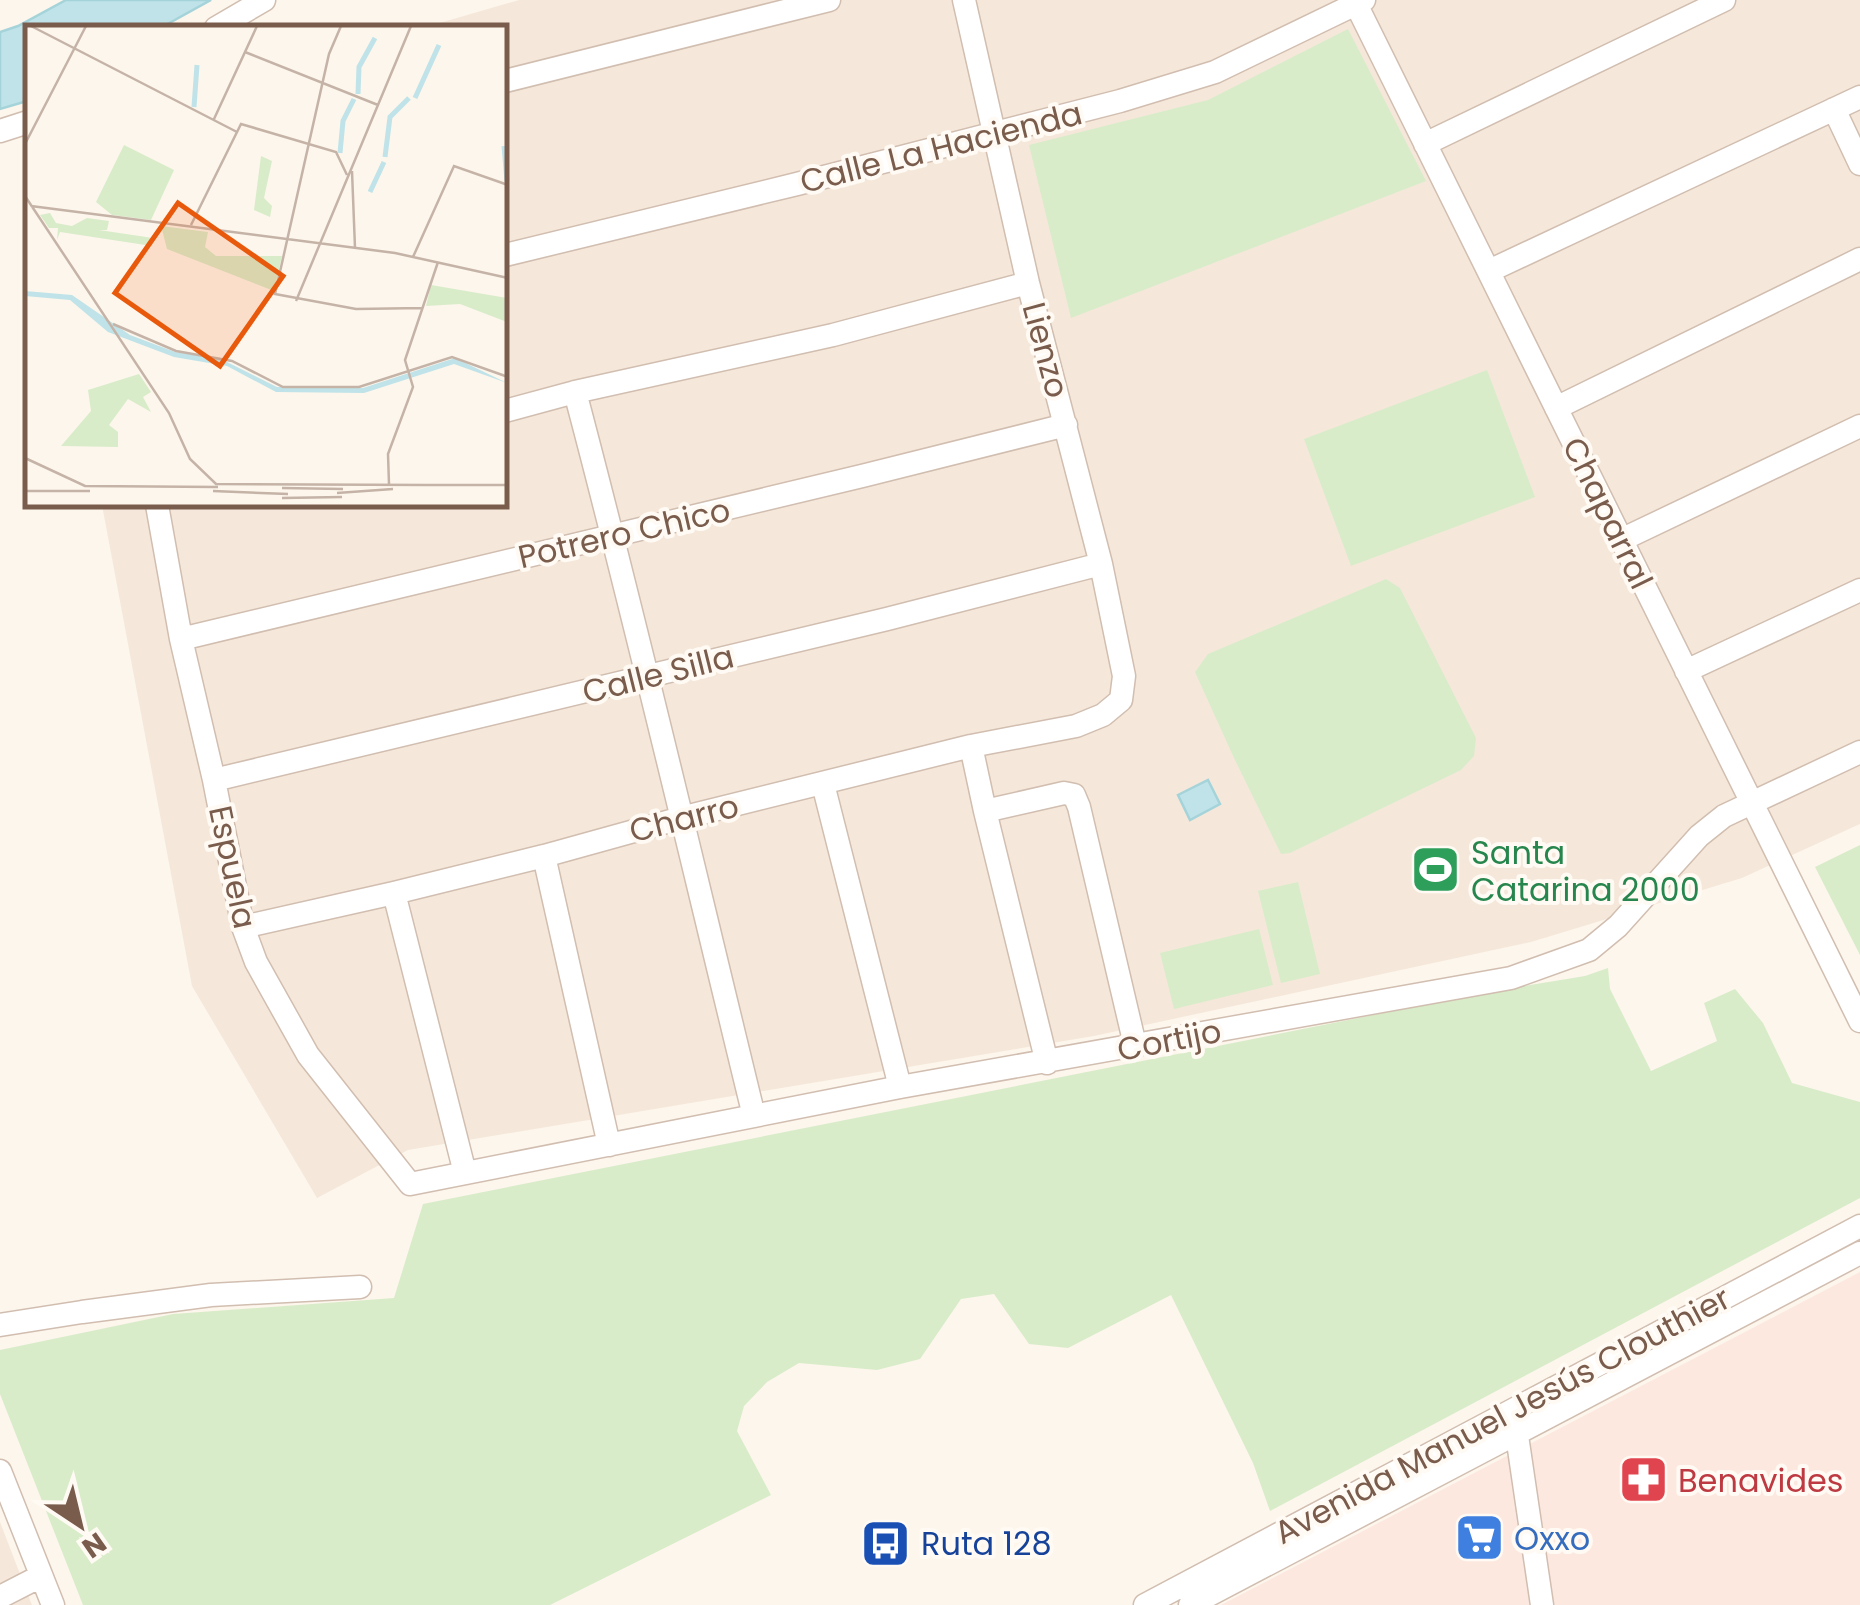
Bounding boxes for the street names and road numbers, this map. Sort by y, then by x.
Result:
street label: Calle La Hacienda [795,90,1087,204]
street label: Lienzo [1012,297,1080,403]
street label: Chaparral [1552,430,1664,596]
street label: Potrero Chico [514,487,734,579]
street label: Calle Silla [578,633,738,715]
street label: Charro [625,783,743,853]
street label: Espuela [198,801,268,933]
street label: Cortijo [1113,1008,1225,1072]
street label: Avenida Manuel Jesús Clouthier [1266,1275,1738,1555]

